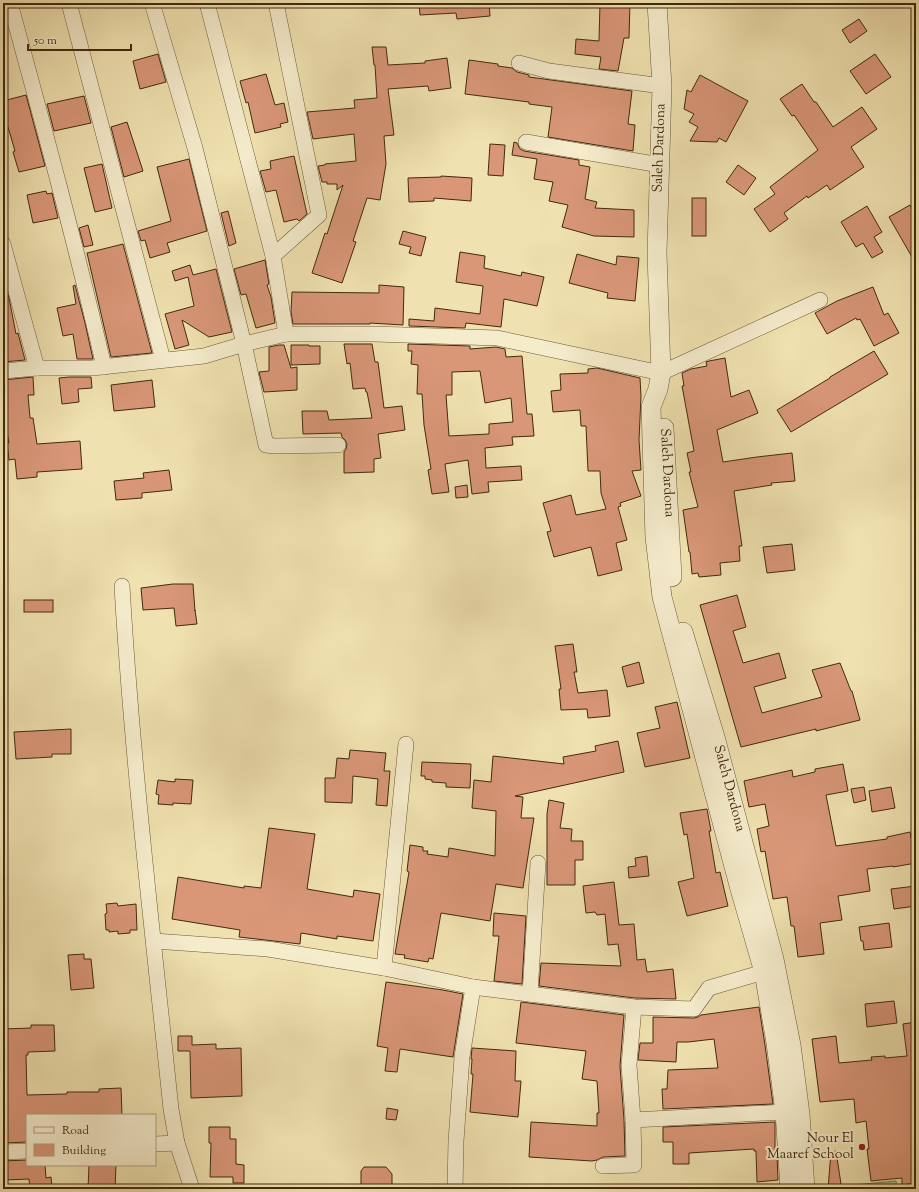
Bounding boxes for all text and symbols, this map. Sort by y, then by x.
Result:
scale bar [28,26,131,52]
text: 50 m [33,32,57,50]
street label: Saleh Dardona [648,103,672,193]
street label: Saleh Dardona [654,428,679,518]
street label: Saleh Dardona [708,743,750,835]
legend [26,1114,156,1166]
text: Road [62,1122,89,1140]
place label: Nour El Maaref School [767,1129,854,1165]
text: Building [62,1142,106,1160]
marker: Nour El Maaref School [857,1142,867,1152]

